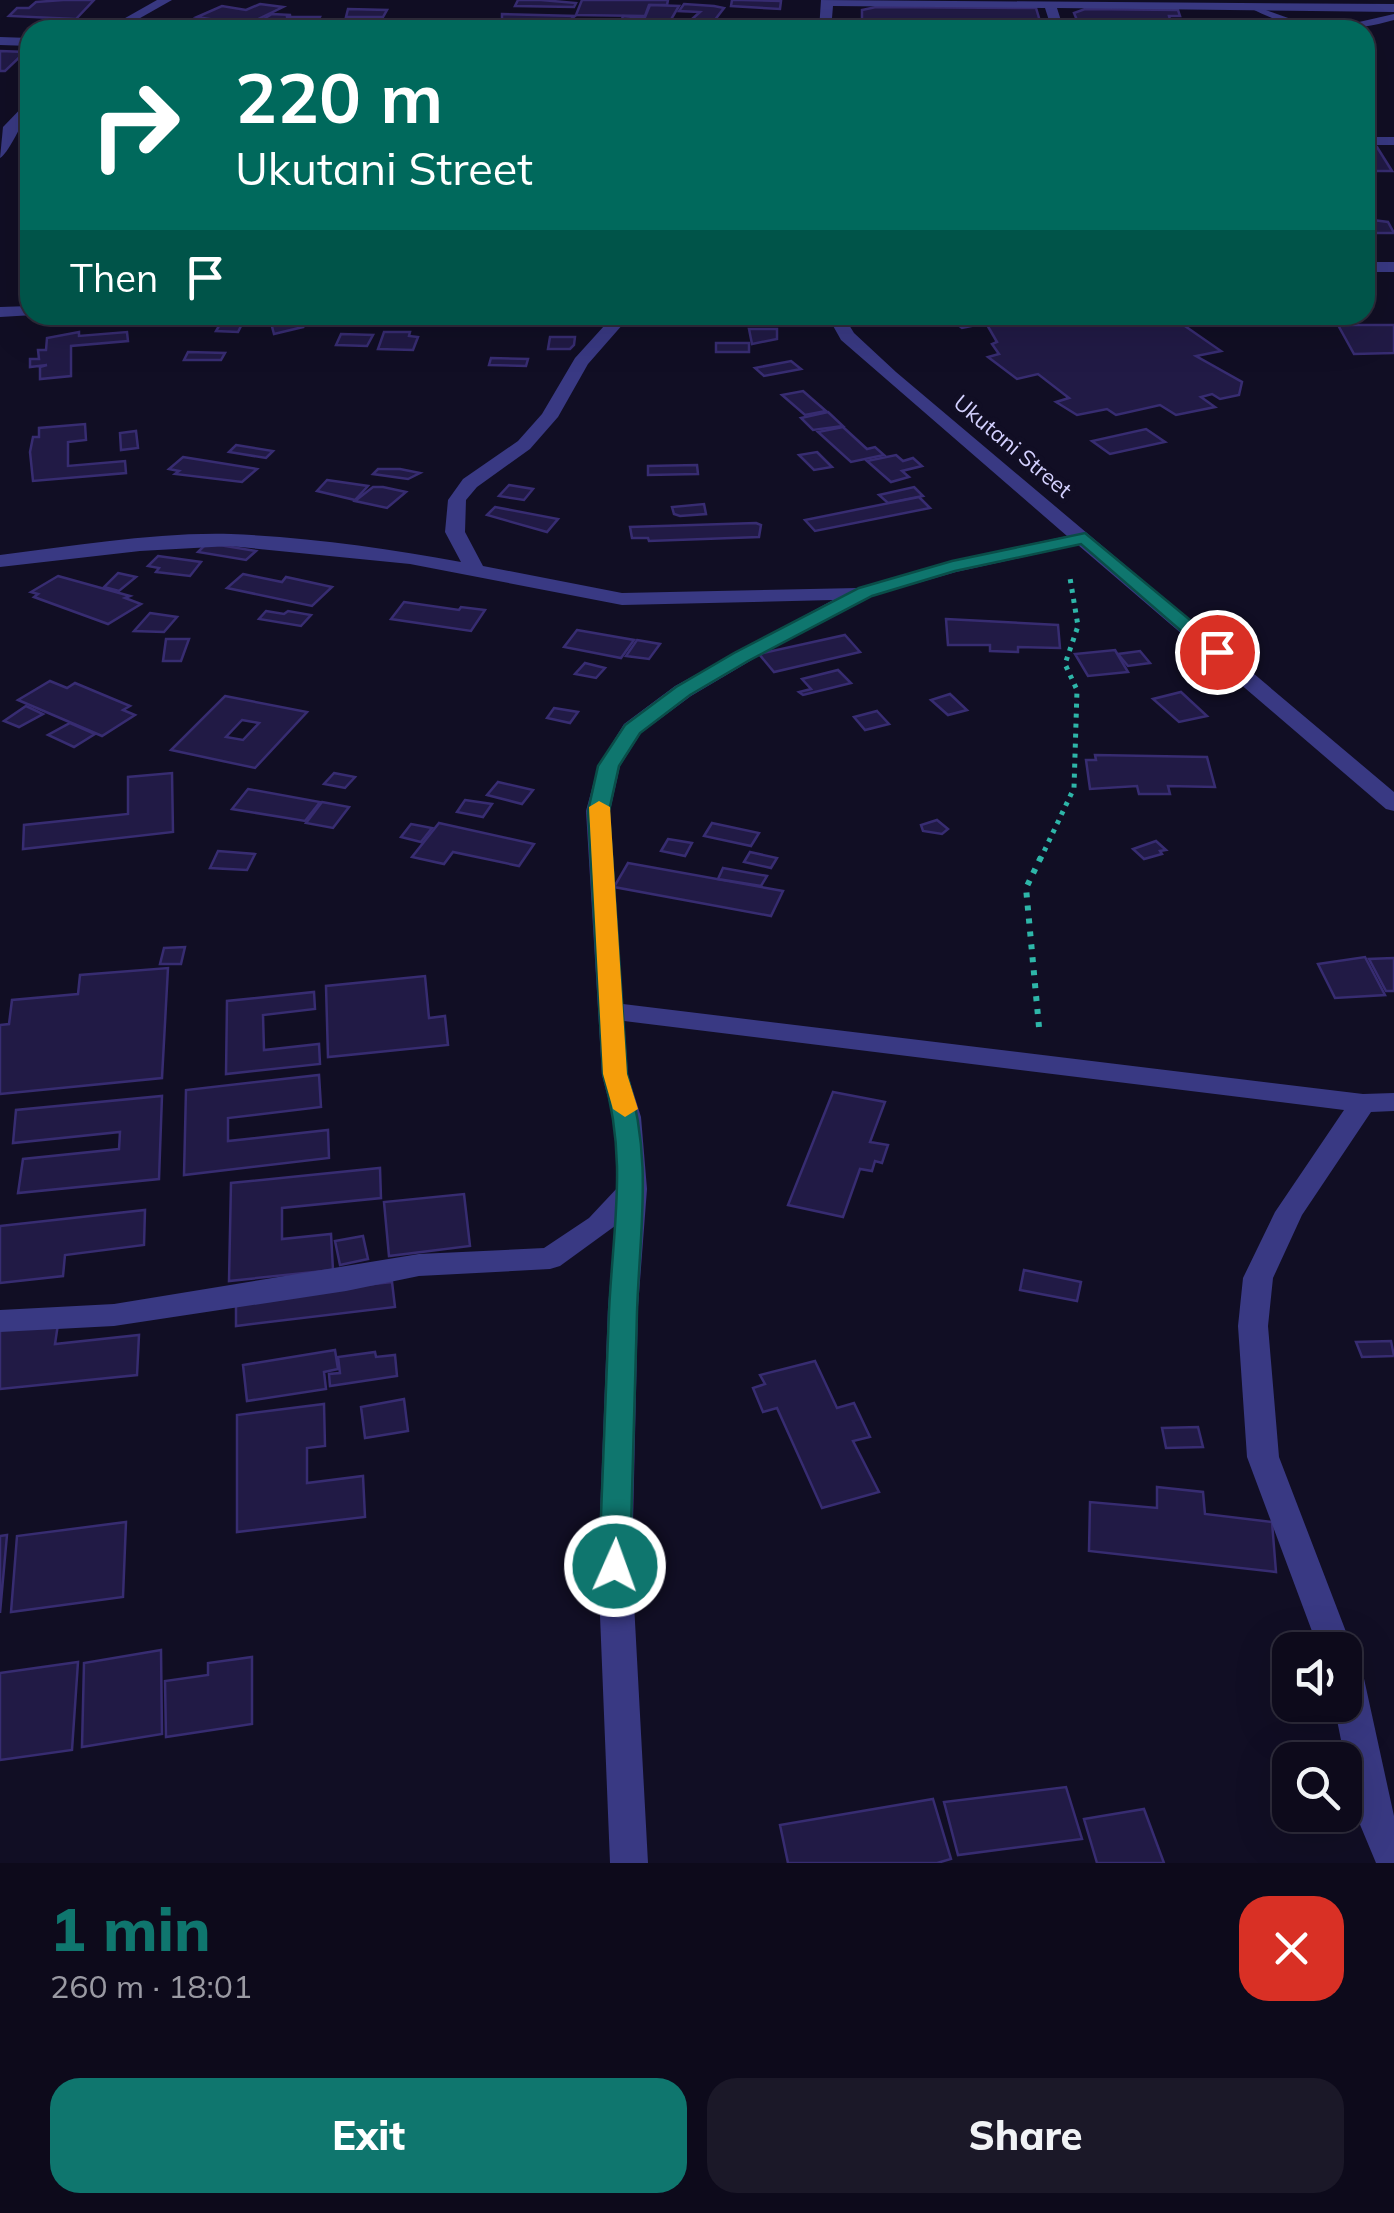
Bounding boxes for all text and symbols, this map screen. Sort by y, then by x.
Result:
text: 220 m [235,53,443,141]
icon: right [70,60,200,190]
text: Ukutani Street [235,140,533,196]
icon: arrive [178,250,233,305]
text: Then [70,254,158,302]
street label: Ukutani Street [948,388,1078,504]
pin [1175,610,1260,695]
icon: arrive [1190,625,1245,680]
position arrow [563,1514,667,1618]
map controls [1272,1632,1362,1832]
button: sound [1272,1632,1362,1722]
button: search [1272,1742,1362,1832]
text: 1 min [50,1891,211,1966]
button: close [1239,1896,1344,2001]
text: 260 m · 18:01 [50,1966,252,2006]
button: Exit [50,2078,687,2193]
button: Share [707,2078,1344,2193]

